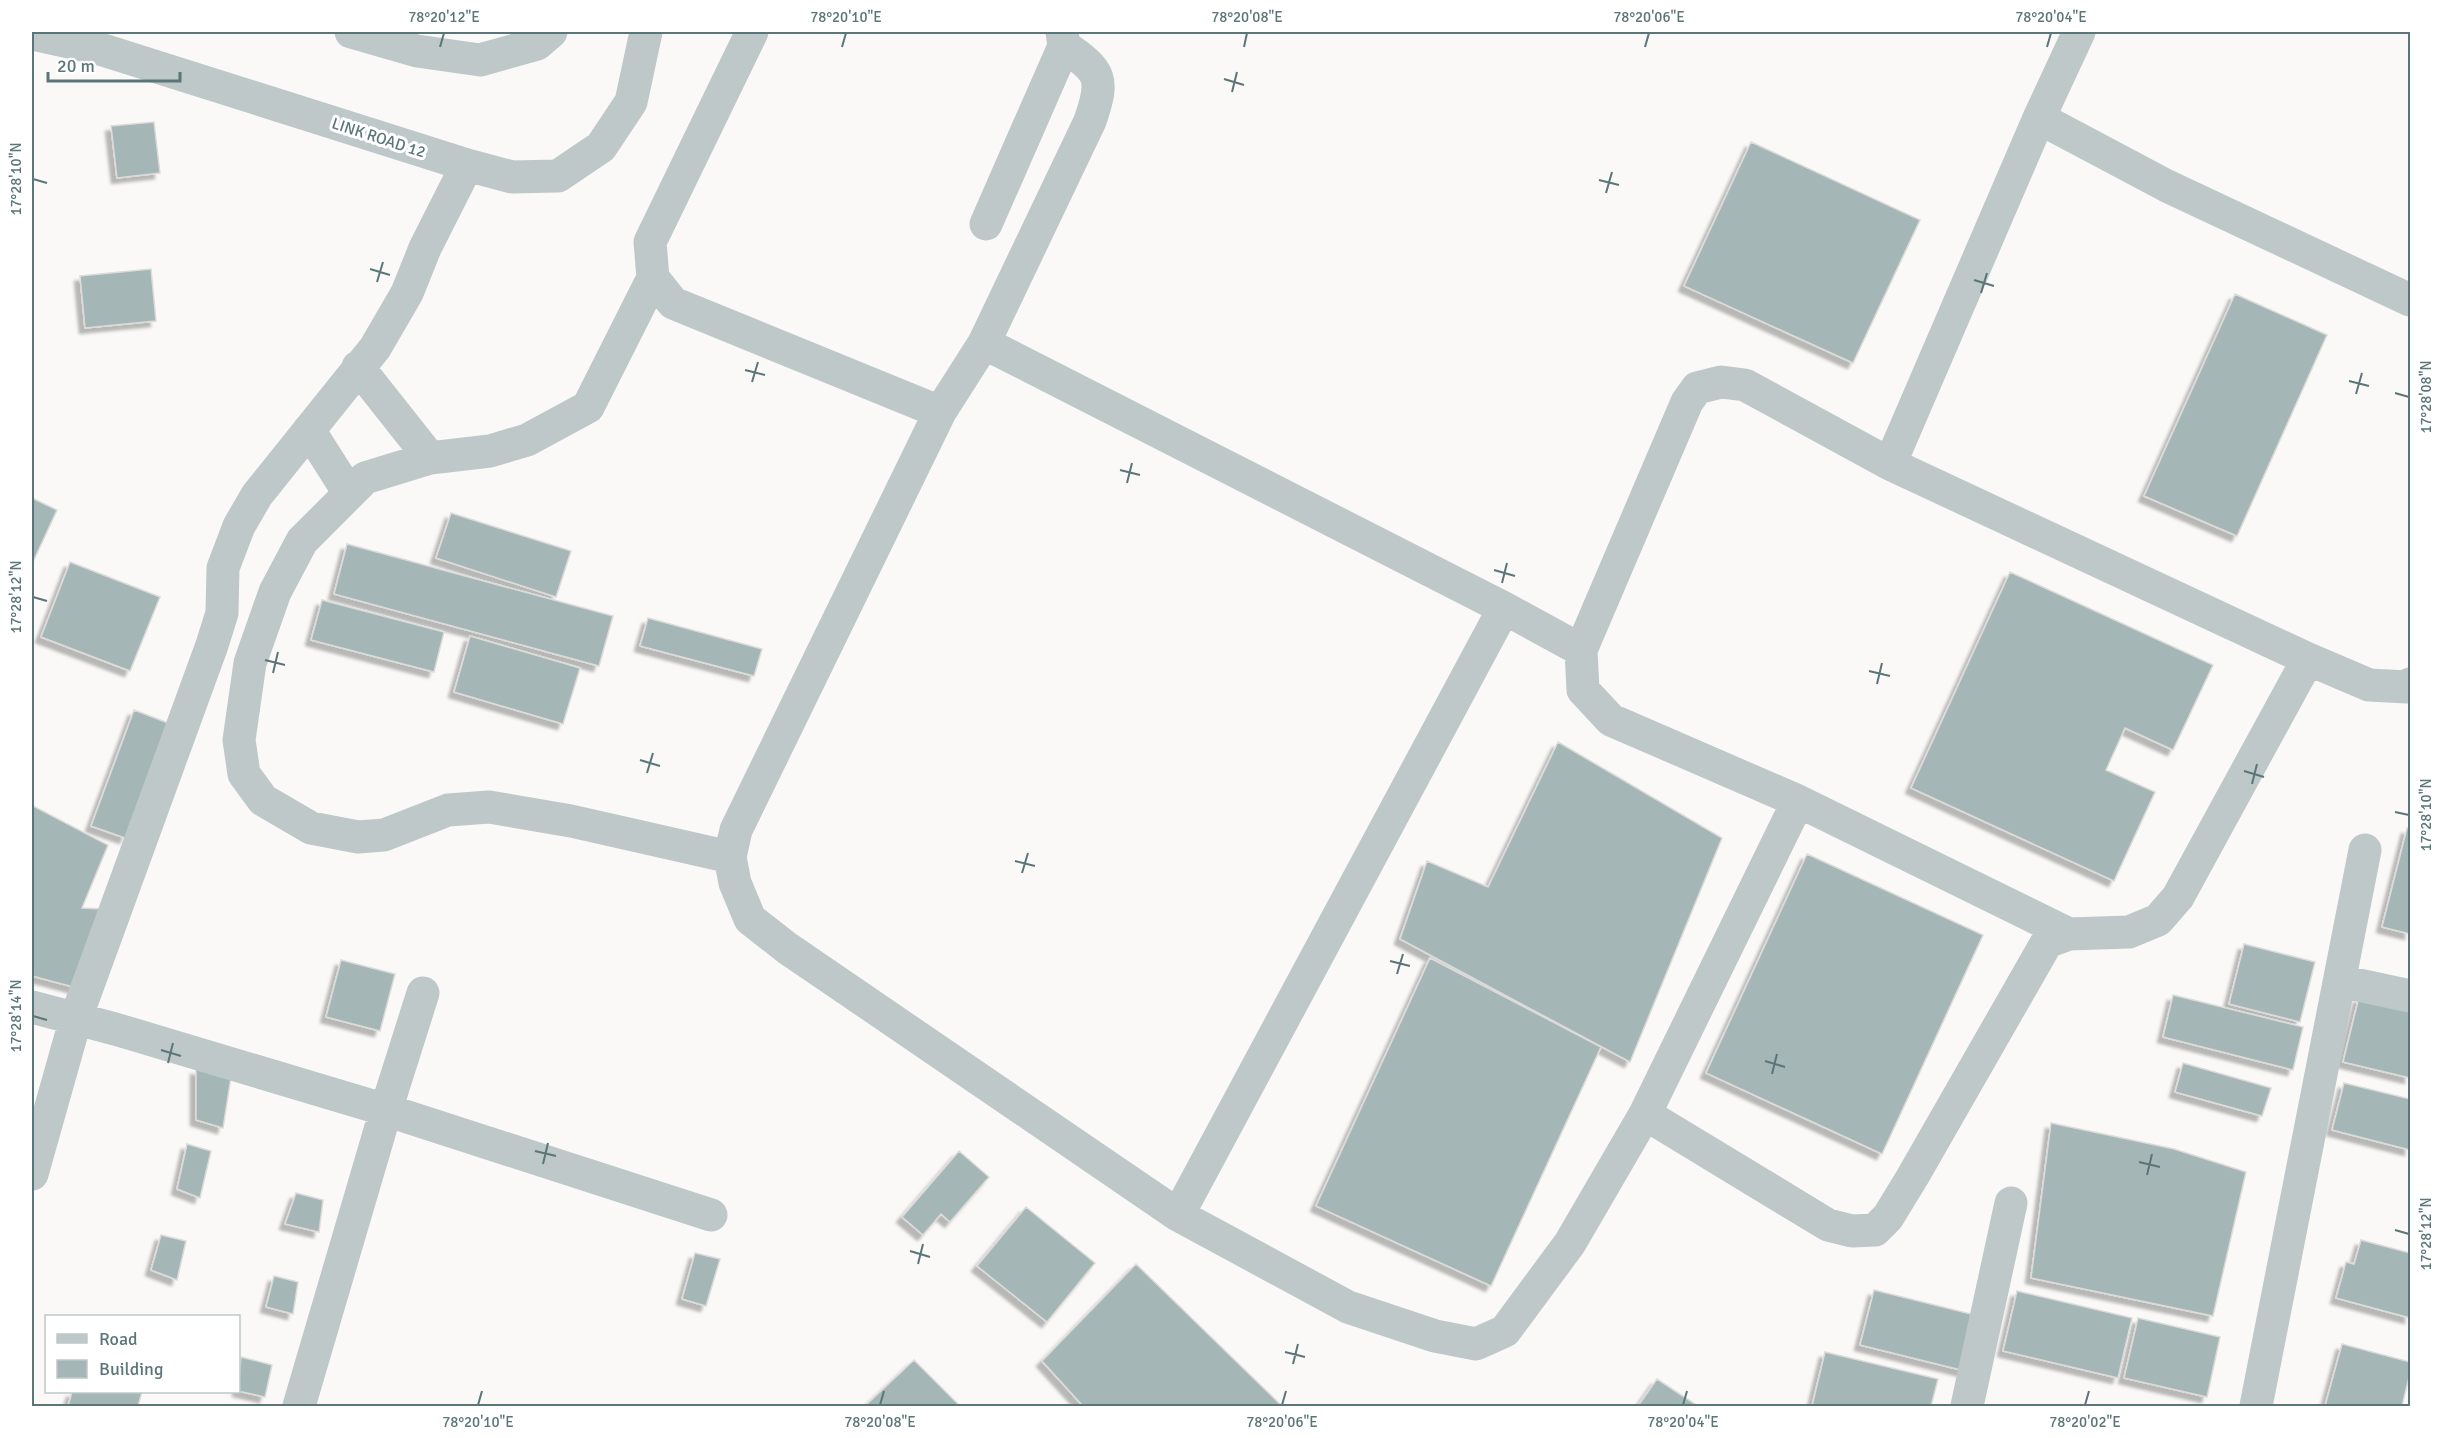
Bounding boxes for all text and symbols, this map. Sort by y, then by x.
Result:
text: 78°20'12"E [408,8,480,26]
text: 78°20'10"E [810,8,882,26]
text: 78°20'08"E [1211,8,1283,26]
text: 78°20'06"E [1613,8,1685,26]
text: 78°20'04"E [2015,8,2087,26]
scale bar [48,45,180,83]
text: 20 m [57,55,95,77]
street label: LINK ROAD 12 [329,113,428,163]
text: 17°28'10"N [7,142,25,216]
text: 17°28'08"N [2417,360,2435,434]
text: 17°28'12"N [7,560,25,634]
text: 17°28'10"N [2417,778,2435,852]
text: 17°28'14"N [7,979,25,1053]
text: 17°28'12"N [2417,1197,2435,1271]
legend [45,1315,240,1393]
text: Road [99,1328,138,1350]
text: Building [99,1358,163,1380]
text: 78°20'10"E [442,1413,514,1431]
text: 78°20'08"E [844,1413,916,1431]
text: 78°20'06"E [1246,1413,1318,1431]
text: 78°20'04"E [1647,1413,1719,1431]
text: 78°20'02"E [2049,1413,2121,1431]

